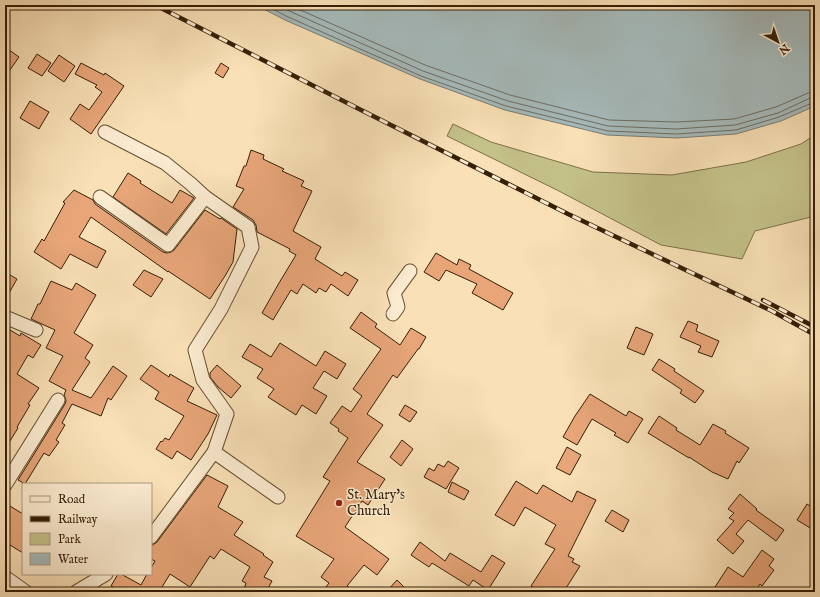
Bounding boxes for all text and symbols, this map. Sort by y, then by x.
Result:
north arrow [758,22,798,62]
text: N [775,40,793,58]
legend [22,483,152,575]
place label: St. Mary's Church [347,486,405,520]
text: Road [58,492,86,507]
marker: St. Mary's Church [334,498,344,508]
text: Railway [58,512,97,527]
text: Park [58,532,81,547]
text: Water [58,552,89,567]

